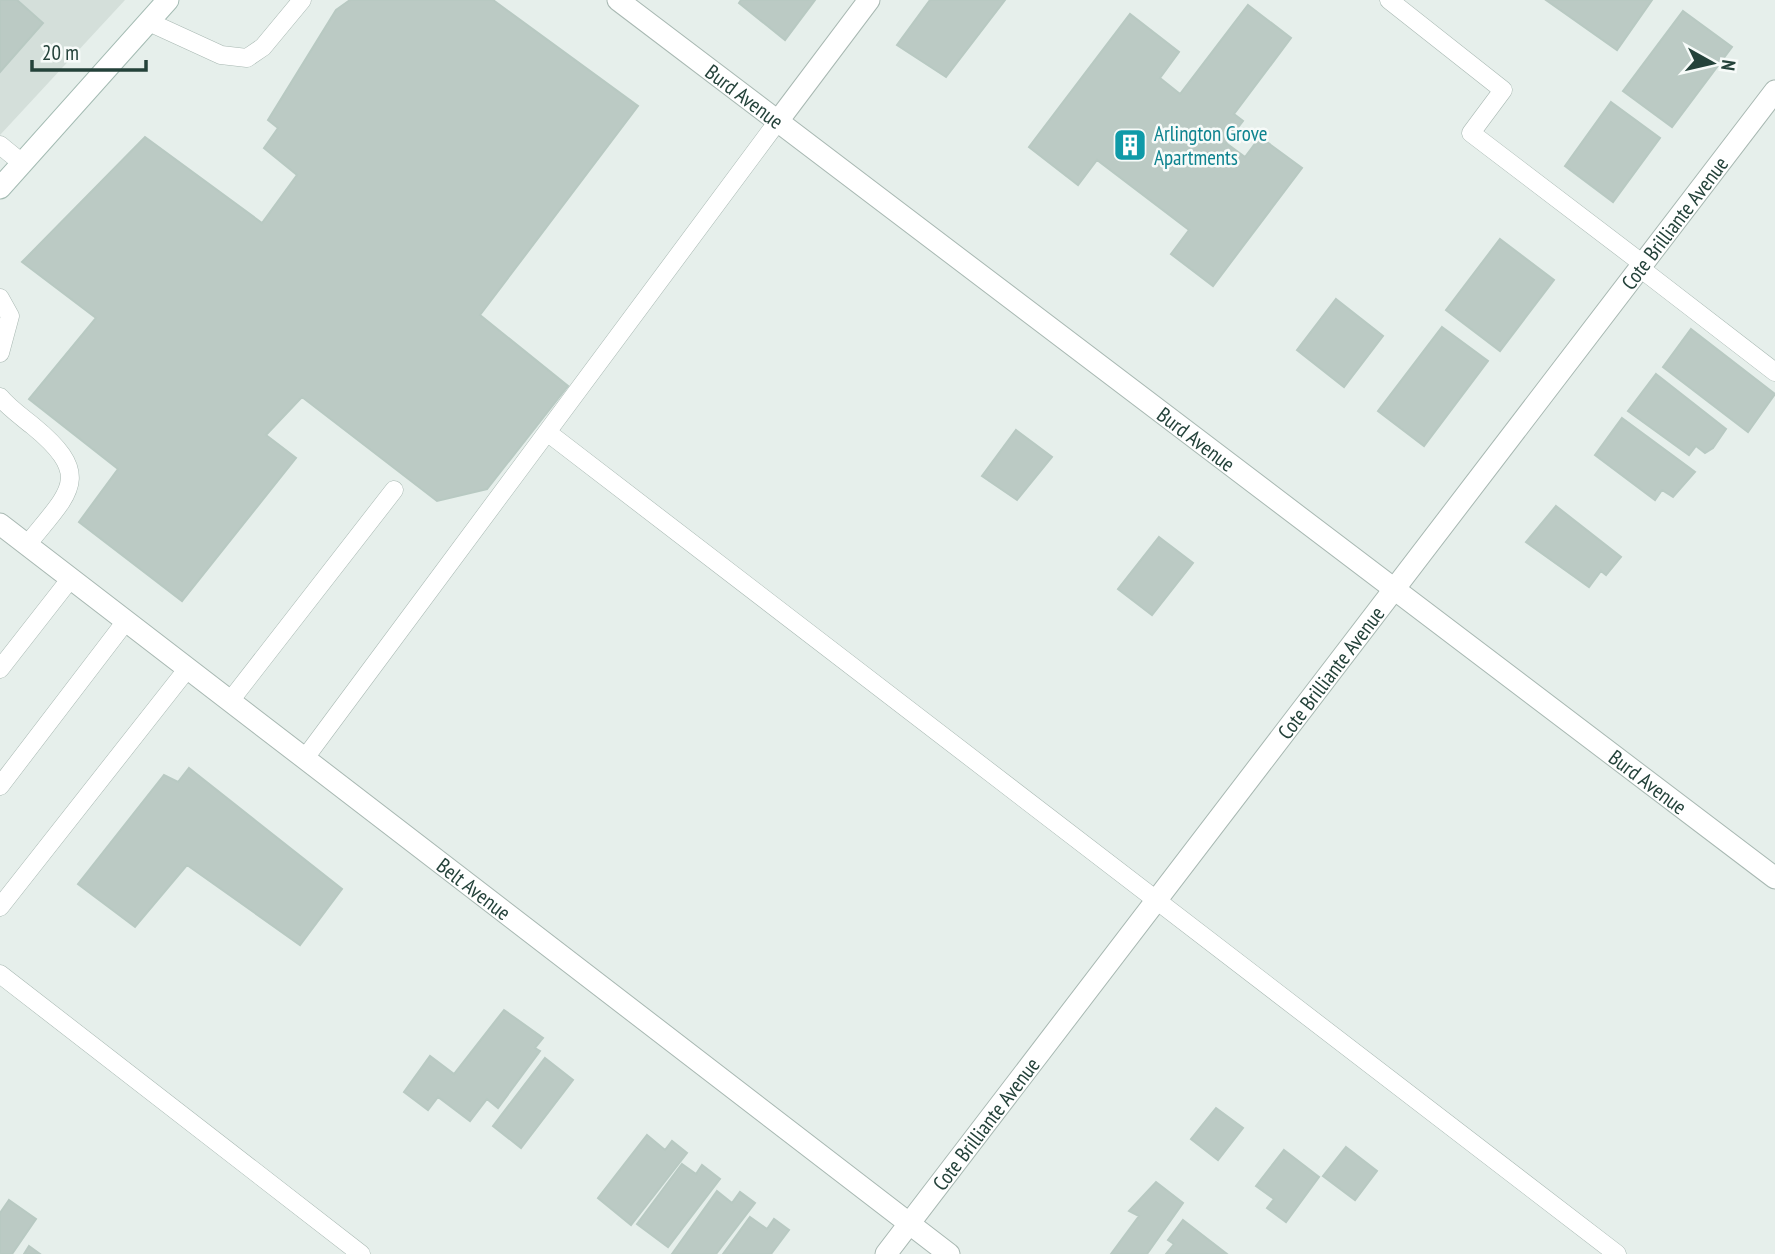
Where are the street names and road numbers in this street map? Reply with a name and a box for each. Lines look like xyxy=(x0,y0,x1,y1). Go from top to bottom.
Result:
street label: Burd Avenue xyxy=(700,58,789,134)
street label: Cote Brilliante Avenue xyxy=(1615,151,1734,295)
street label: Burd Avenue xyxy=(1152,401,1241,477)
street label: Cote Brilliante Avenue xyxy=(1271,600,1390,744)
street label: Burd Avenue xyxy=(1604,743,1692,820)
street label: Belt Avenue xyxy=(432,852,516,926)
street label: Cote Brilliante Avenue xyxy=(926,1052,1045,1196)

